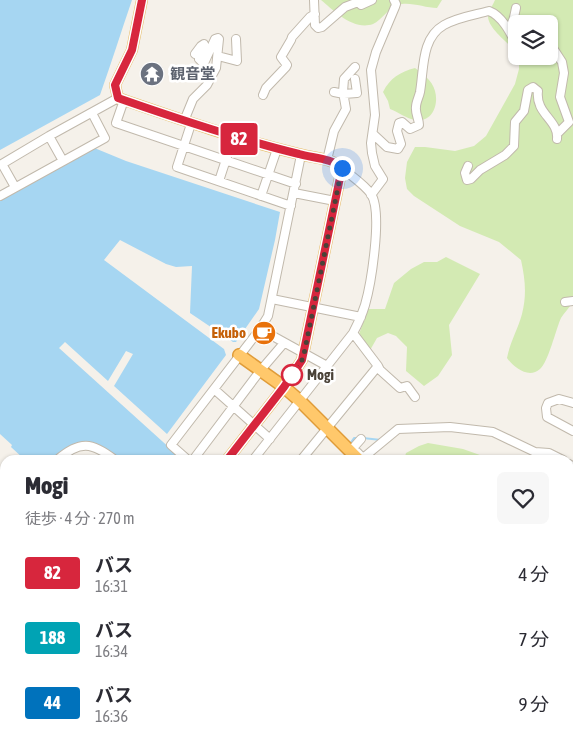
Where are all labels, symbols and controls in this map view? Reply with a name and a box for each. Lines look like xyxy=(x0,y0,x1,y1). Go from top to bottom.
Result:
map controls xyxy=(508,15,558,65)
button: layers xyxy=(508,15,558,65)
temple icon: 観音堂 xyxy=(139,61,165,87)
place label: 観音堂 xyxy=(170,65,215,82)
line badge: 82 xyxy=(216,123,262,155)
text: 82 xyxy=(231,128,247,149)
your location xyxy=(330,156,355,181)
cafe icon: Ekubo xyxy=(251,320,277,346)
place label: Ekubo xyxy=(212,324,246,341)
marker: Mogi xyxy=(281,364,303,386)
place label: Mogi xyxy=(307,366,334,383)
text: Mogi xyxy=(25,472,68,499)
button: heart xyxy=(497,472,549,524)
text: 徒歩 · 4 分 · 270 m xyxy=(25,509,135,527)
text: バス xyxy=(95,554,133,576)
text: 82 xyxy=(44,562,61,583)
text: 4 分 xyxy=(518,563,549,585)
text: 16:31 xyxy=(95,577,128,595)
text: バス xyxy=(95,619,133,641)
text: 188 xyxy=(40,627,65,648)
text: 7 分 xyxy=(518,628,549,650)
text: 16:34 xyxy=(95,642,128,660)
text: バス xyxy=(95,684,133,706)
text: 44 xyxy=(44,692,61,713)
text: 9 分 xyxy=(518,693,549,715)
text: 16:36 xyxy=(95,707,128,725)

